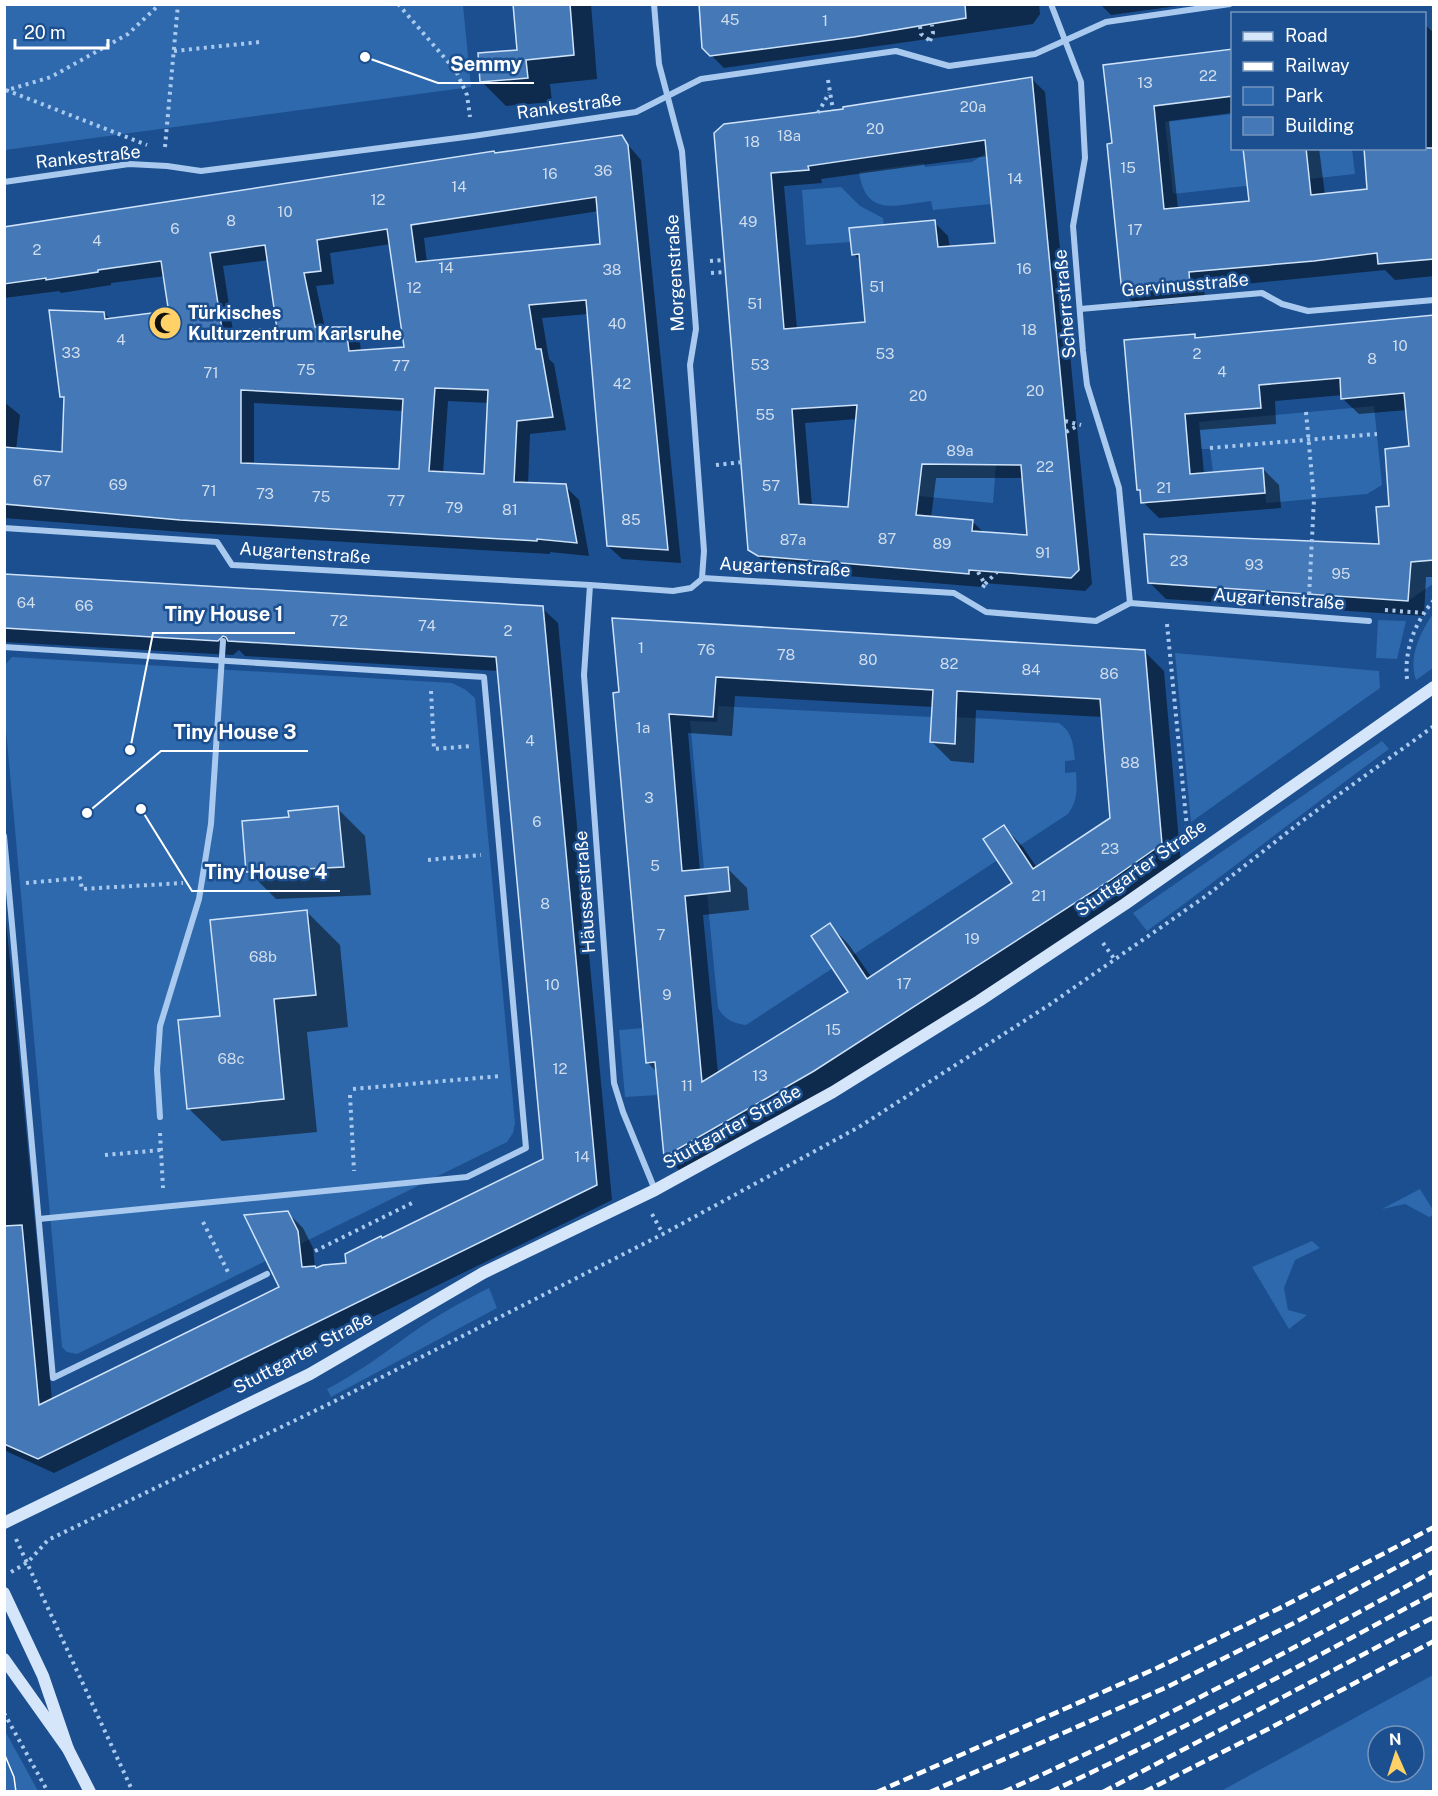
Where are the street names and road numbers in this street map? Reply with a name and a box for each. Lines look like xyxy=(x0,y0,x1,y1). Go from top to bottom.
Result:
street label: Rankestraße xyxy=(515,88,623,123)
street label: Rankestraße xyxy=(34,141,142,172)
street label: Morgenstraße xyxy=(661,214,688,332)
street label: Scherrstraße xyxy=(1049,248,1080,360)
street label: Gervinusstraße xyxy=(1120,268,1249,301)
street label: Augartenstraße xyxy=(239,537,371,568)
street label: Augartenstraße xyxy=(719,553,851,580)
street label: Augartenstraße xyxy=(1213,583,1345,614)
street label: Stuttgarter Straße xyxy=(1071,815,1210,921)
street label: Häusserstraße xyxy=(570,830,599,954)
street label: Stuttgarter Straße xyxy=(659,1080,804,1173)
street label: Stuttgarter Straße xyxy=(230,1307,376,1398)

